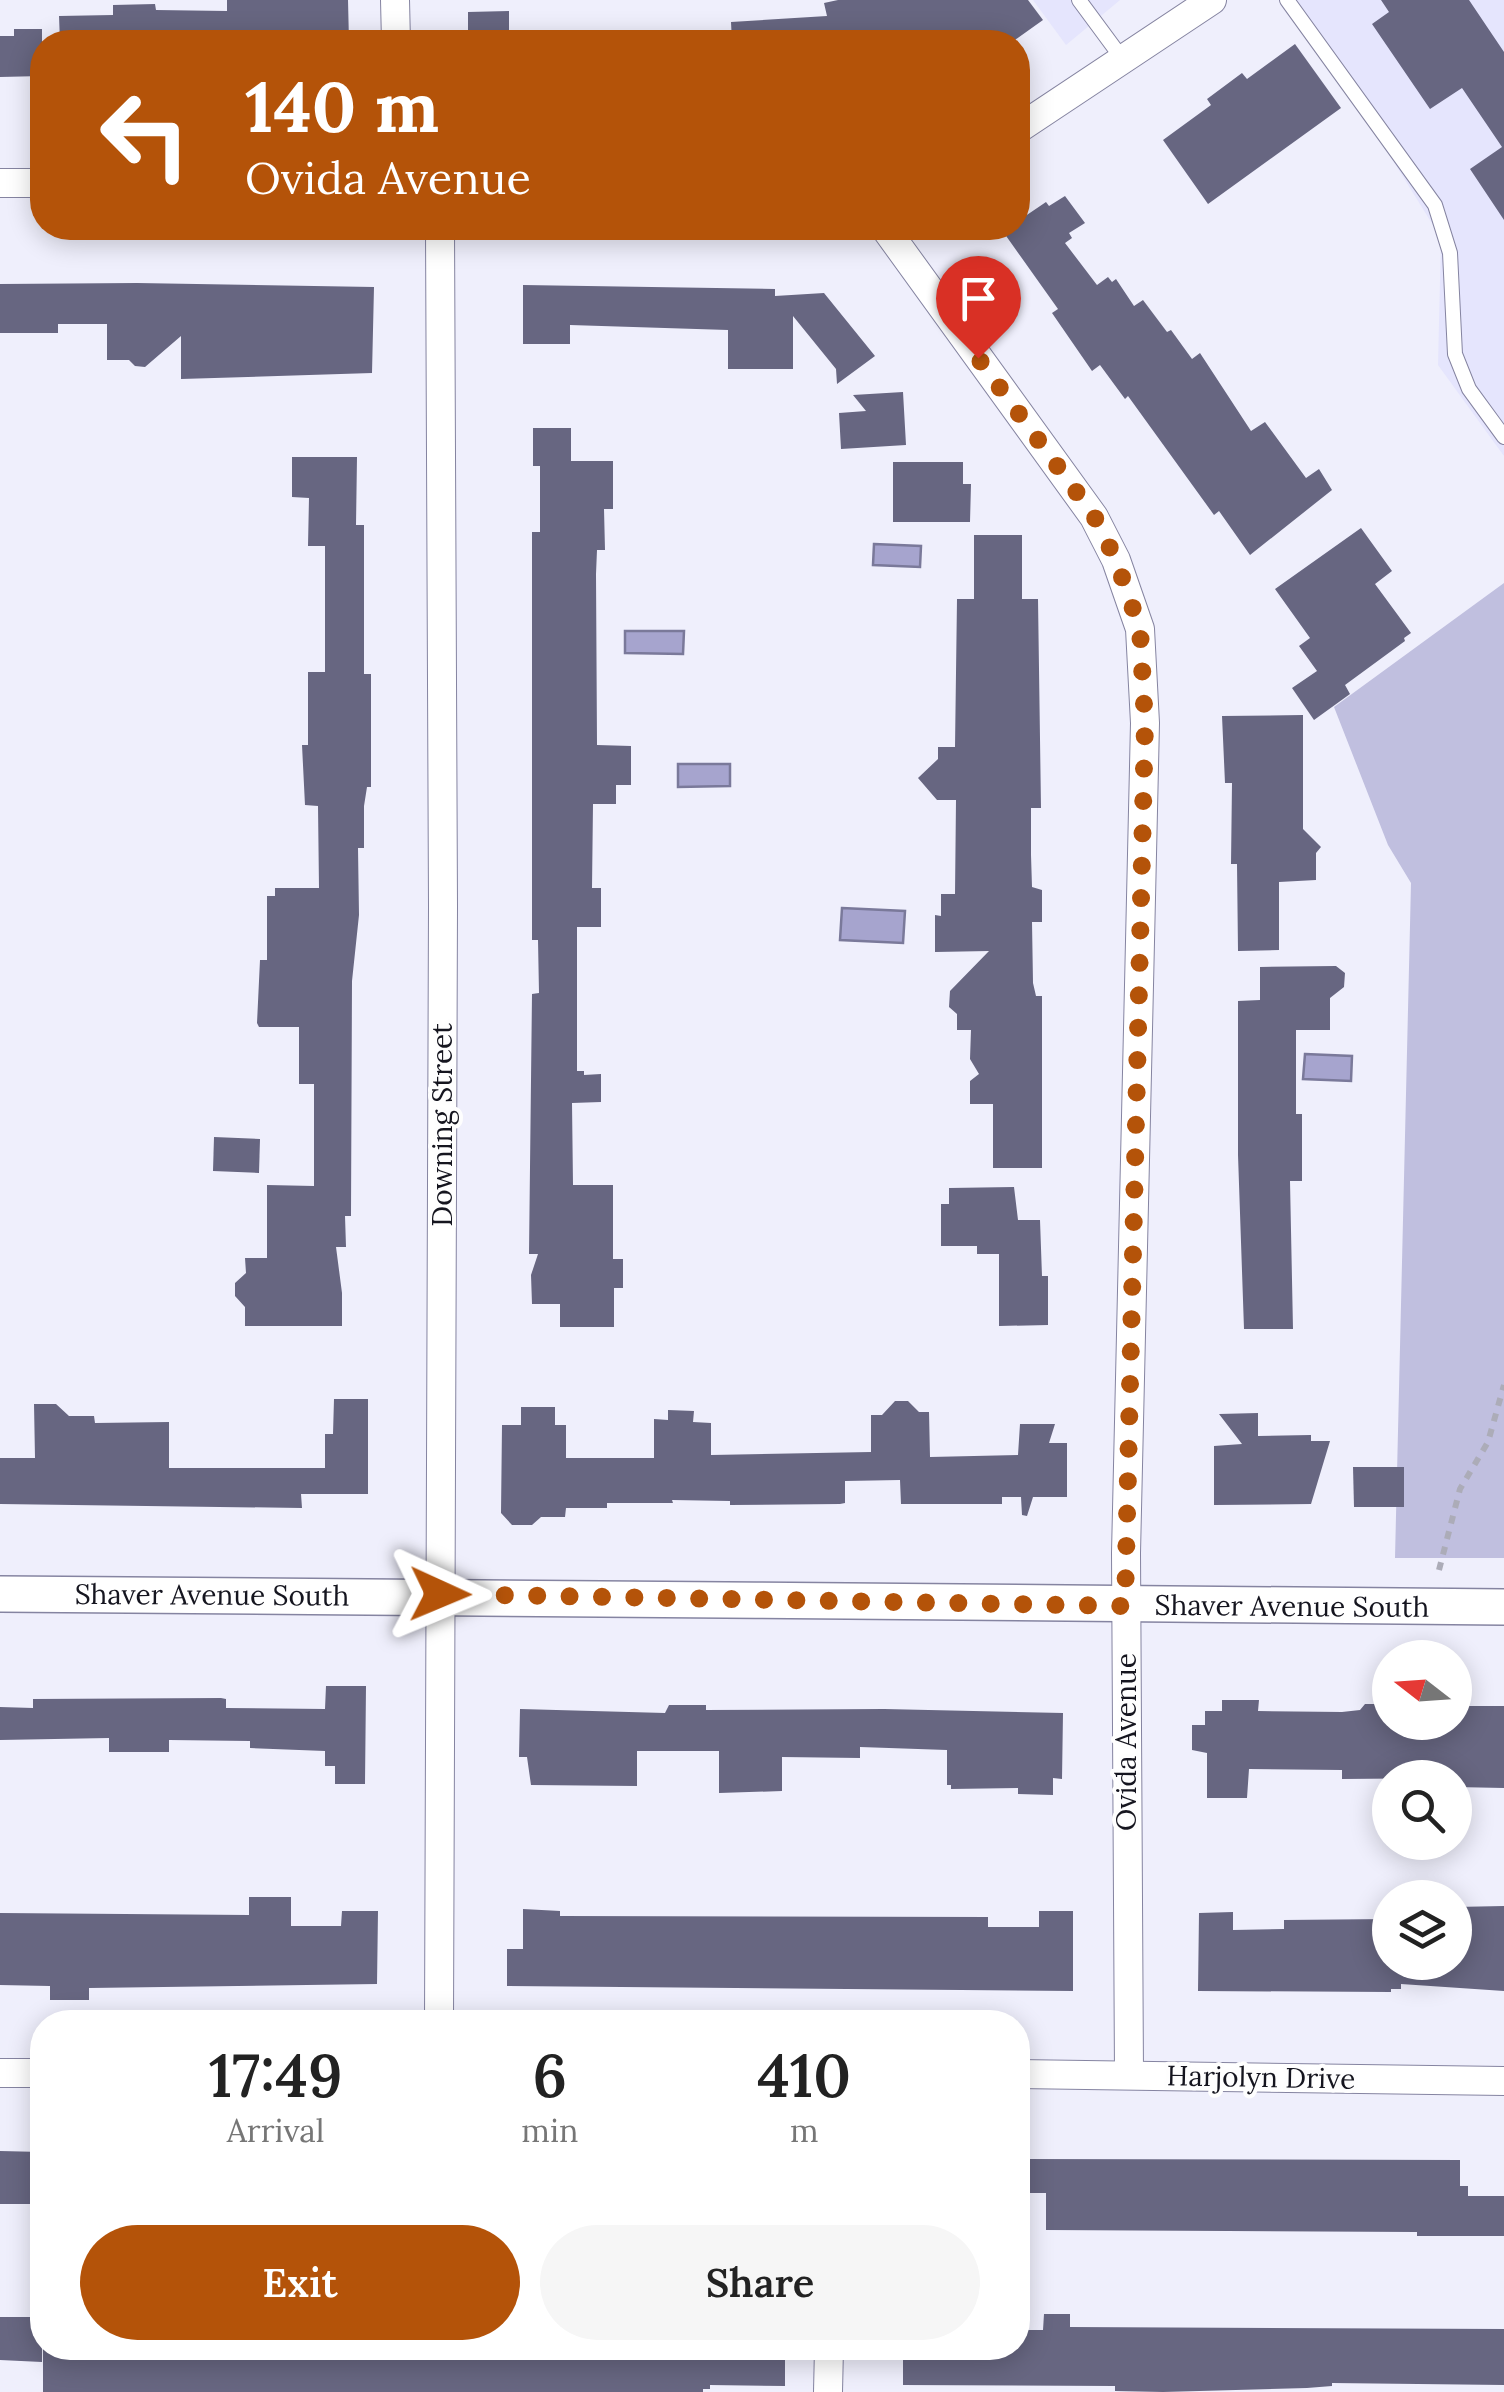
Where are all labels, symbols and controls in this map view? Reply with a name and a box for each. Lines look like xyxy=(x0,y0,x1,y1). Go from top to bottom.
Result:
text: 140 m xyxy=(245,62,439,151)
icon: left xyxy=(80,70,210,200)
text: Ovida Avenue xyxy=(245,149,531,206)
pin xyxy=(936,256,1021,359)
icon: arrive xyxy=(951,271,1006,326)
street label: Downing Street xyxy=(424,1023,460,1227)
position arrow xyxy=(388,1542,492,1646)
street label: Shaver Avenue South xyxy=(75,1576,349,1614)
street label: Shaver Avenue South xyxy=(1154,1587,1429,1625)
north arrow xyxy=(1372,1640,1472,1740)
map controls xyxy=(1372,1640,1472,1980)
street label: Ovida Avenue xyxy=(1108,1653,1144,1831)
button: search xyxy=(1372,1760,1472,1860)
button: layers xyxy=(1372,1880,1472,1980)
text: 17:49 xyxy=(209,2037,343,2113)
text: 6 xyxy=(533,2037,567,2113)
text: 410 xyxy=(757,2037,851,2113)
street label: Harjolyn Drive xyxy=(1166,2057,1356,2097)
text: Arrival xyxy=(227,2110,325,2151)
text: min xyxy=(521,2110,578,2151)
text: m xyxy=(790,2110,818,2151)
button: Exit xyxy=(80,2225,520,2340)
button: Share xyxy=(540,2225,980,2340)

